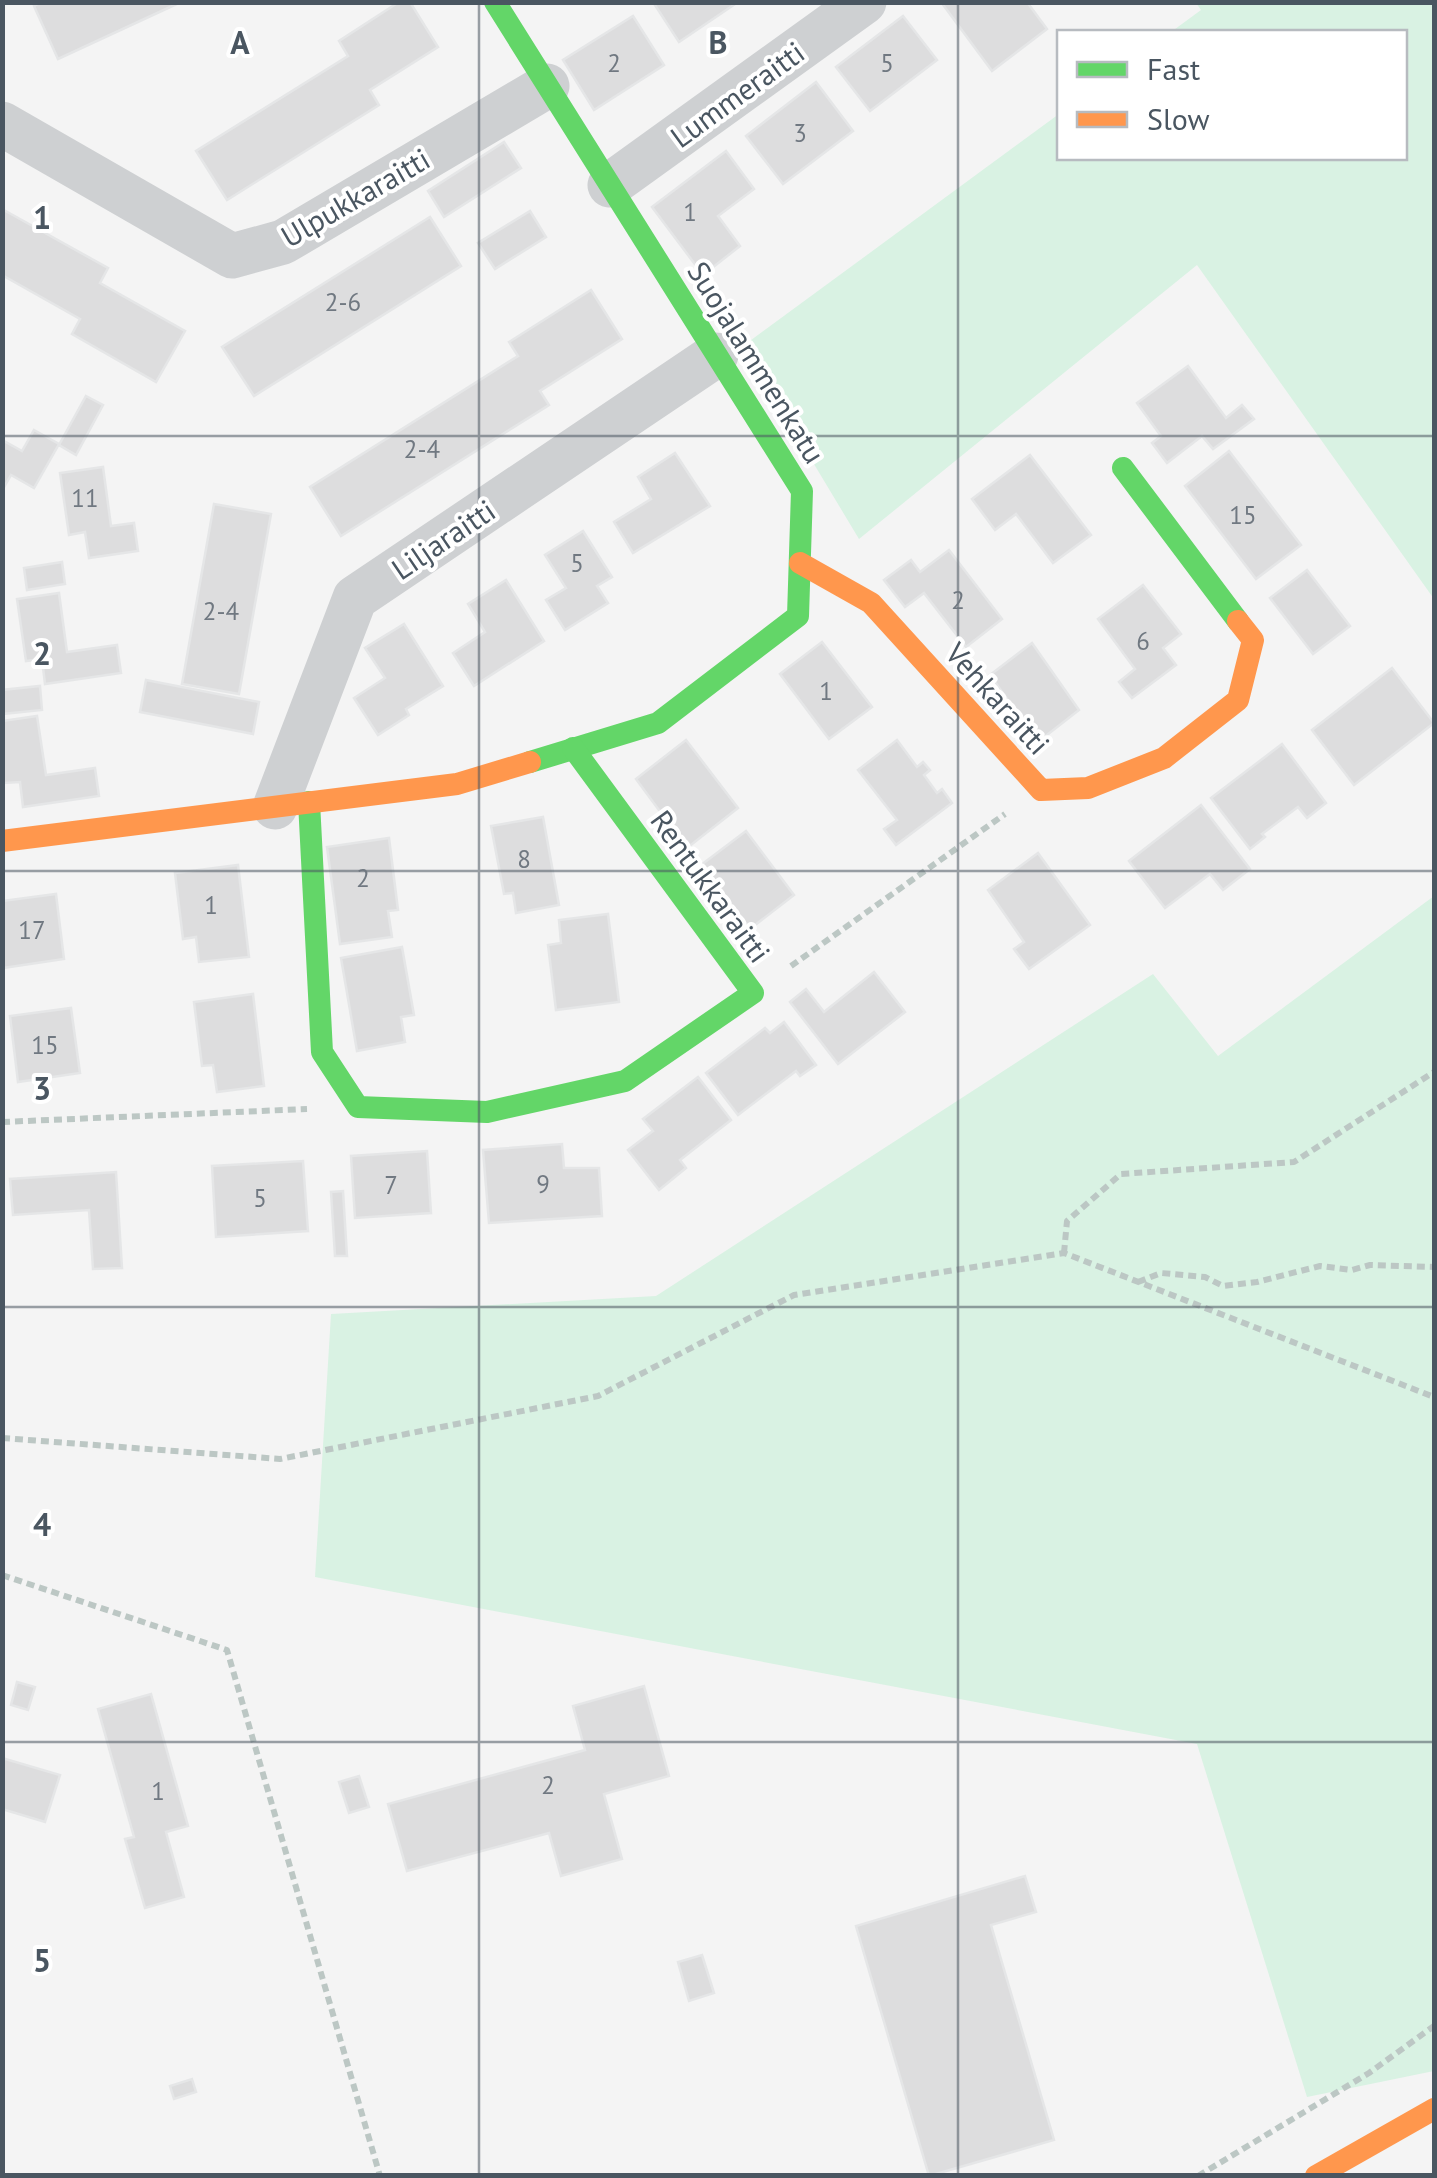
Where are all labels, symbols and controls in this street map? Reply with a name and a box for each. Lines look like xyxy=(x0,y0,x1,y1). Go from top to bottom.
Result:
text: A xyxy=(230,21,250,63)
text: B xyxy=(709,21,727,63)
legend xyxy=(1057,30,1407,160)
street label: Lummeraitti xyxy=(662,32,812,156)
house number: 2 xyxy=(607,47,621,79)
house number: 5 xyxy=(880,47,894,79)
text: Fast xyxy=(1147,49,1200,88)
text: Slow xyxy=(1147,99,1210,138)
house number: 3 xyxy=(793,117,807,149)
street label: Ulpukkaraitti xyxy=(273,139,437,255)
text: 1 xyxy=(33,196,51,238)
house number: 1 xyxy=(683,196,697,228)
street label: Suojalammenkatu xyxy=(679,254,835,470)
house number: 2-6 xyxy=(325,286,361,318)
house number: 2-4 xyxy=(404,433,440,465)
house number: 11 xyxy=(71,482,99,514)
street label: Liljaraitti xyxy=(384,490,502,588)
house number: 15 xyxy=(1229,499,1257,531)
house number: 5 xyxy=(570,547,584,579)
house number: 2 xyxy=(951,584,965,616)
house number: 2-4 xyxy=(203,595,239,627)
house number: 6 xyxy=(1136,625,1150,657)
text: 2 xyxy=(33,632,51,674)
street label: Vehkaraitti xyxy=(937,633,1059,762)
house number: 1 xyxy=(819,675,833,707)
street label: Rentukkaraitti xyxy=(642,802,780,970)
house number: 8 xyxy=(517,843,531,875)
house number: 2 xyxy=(356,862,370,894)
house number: 1 xyxy=(204,889,218,921)
house number: 17 xyxy=(18,914,46,946)
house number: 15 xyxy=(31,1029,59,1061)
text: 3 xyxy=(33,1067,51,1109)
house number: 9 xyxy=(536,1168,550,1200)
house number: 7 xyxy=(384,1169,398,1201)
house number: 5 xyxy=(253,1182,267,1214)
text: 4 xyxy=(33,1503,51,1545)
house number: 2 xyxy=(541,1769,555,1801)
house number: 1 xyxy=(151,1775,165,1807)
text: 5 xyxy=(33,1939,51,1981)

